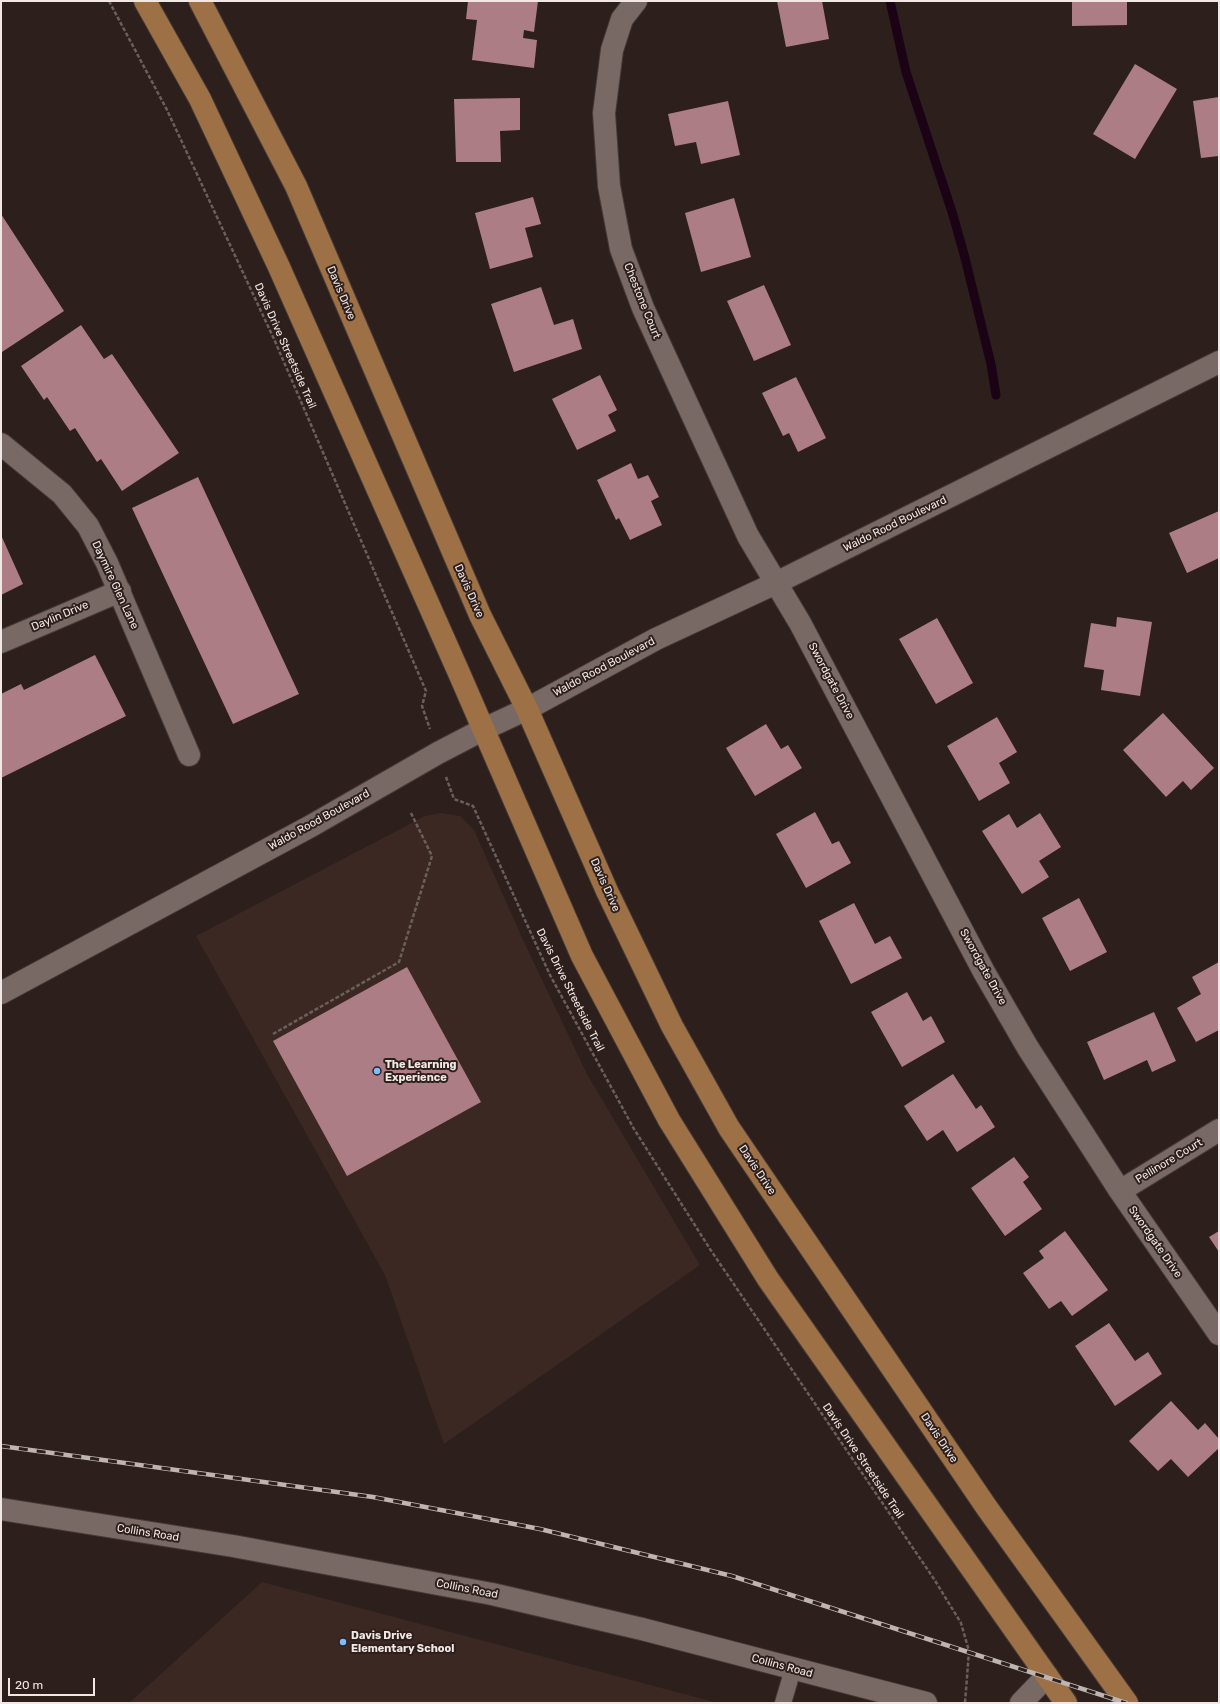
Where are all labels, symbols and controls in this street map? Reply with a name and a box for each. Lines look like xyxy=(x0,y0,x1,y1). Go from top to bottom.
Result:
street label: Chestone Court xyxy=(621,261,663,341)
street label: Davis Drive xyxy=(324,264,358,322)
street label: Davis Drive Streetside Trail xyxy=(251,281,319,411)
street label: Waldo Rood Boulevard xyxy=(841,493,949,555)
street label: Daymire Glen Lane xyxy=(89,539,141,631)
street label: Davis Drive xyxy=(451,562,487,620)
street label: Daylin Drive xyxy=(29,598,91,634)
street label: Waldo Rood Boulevard xyxy=(551,635,657,699)
street label: Swordgate Drive xyxy=(805,641,857,721)
street label: Waldo Rood Boulevard xyxy=(266,787,372,853)
street label: Davis Drive xyxy=(587,856,623,914)
street label: Davis Drive Streetside Trail xyxy=(533,926,607,1054)
street label: Swordgate Drive xyxy=(957,927,1009,1007)
place label: The Learning Experience xyxy=(385,1058,457,1084)
marker: The Learning Experience xyxy=(372,1066,382,1076)
street label: Pellinore Court xyxy=(1133,1136,1205,1186)
street label: Davis Drive xyxy=(736,1143,778,1197)
street label: Swordgate Drive xyxy=(1125,1204,1185,1280)
street label: Davis Drive Streetside Trail xyxy=(819,1401,907,1521)
street label: Davis Drive xyxy=(918,1411,960,1465)
street label: Collins Road xyxy=(116,1522,180,1544)
street label: Collins Road xyxy=(435,1577,499,1601)
place label: Davis Drive Elementary School xyxy=(351,1629,454,1655)
marker: Davis Drive Elementary School xyxy=(338,1637,348,1647)
street label: Collins Road xyxy=(750,1652,814,1680)
scale bar xyxy=(10,1670,97,1696)
text: 20 m xyxy=(15,1678,43,1692)

